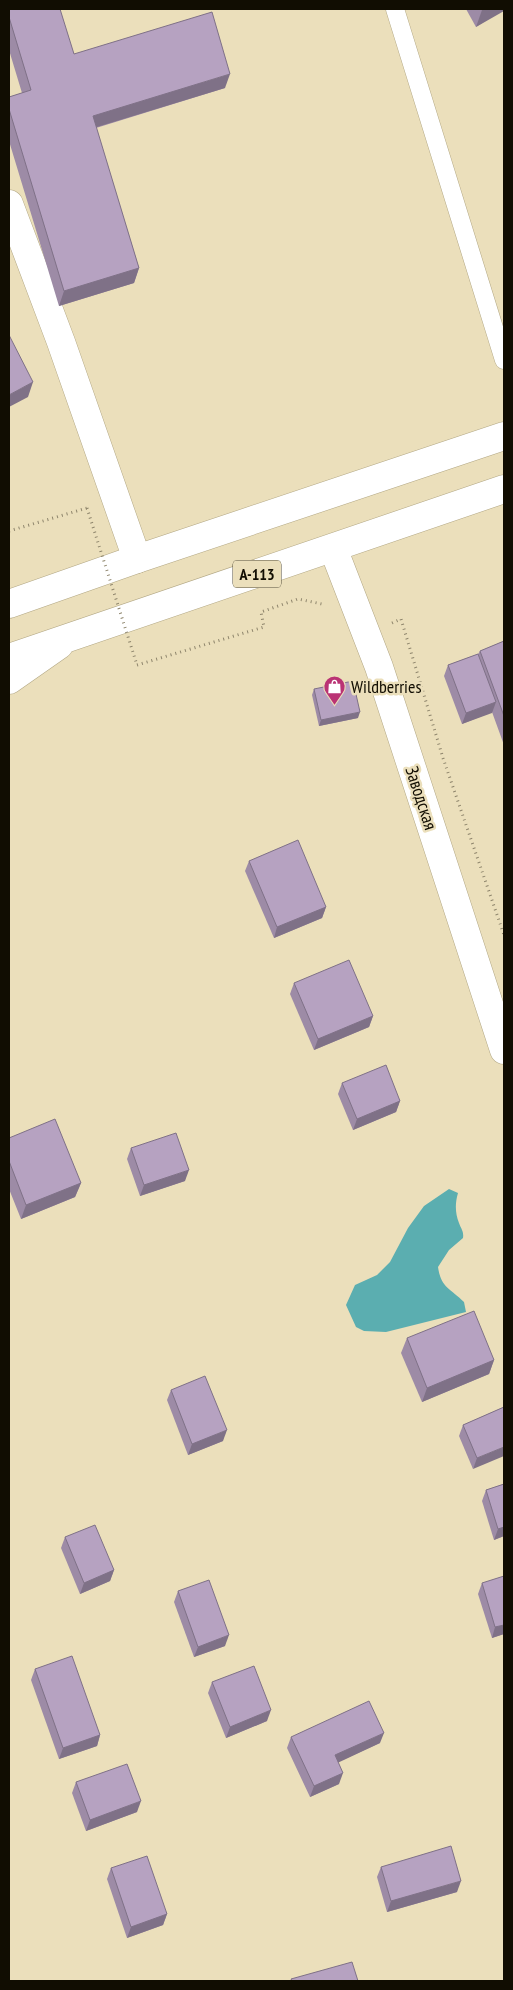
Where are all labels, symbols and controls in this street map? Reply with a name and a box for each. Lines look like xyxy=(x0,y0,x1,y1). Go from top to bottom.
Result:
road number: А-113 xyxy=(233,560,281,588)
shop icon: Wildberries xyxy=(323,675,347,706)
place label: Wildberries xyxy=(351,675,422,698)
street label: Заводская xyxy=(400,763,443,833)

